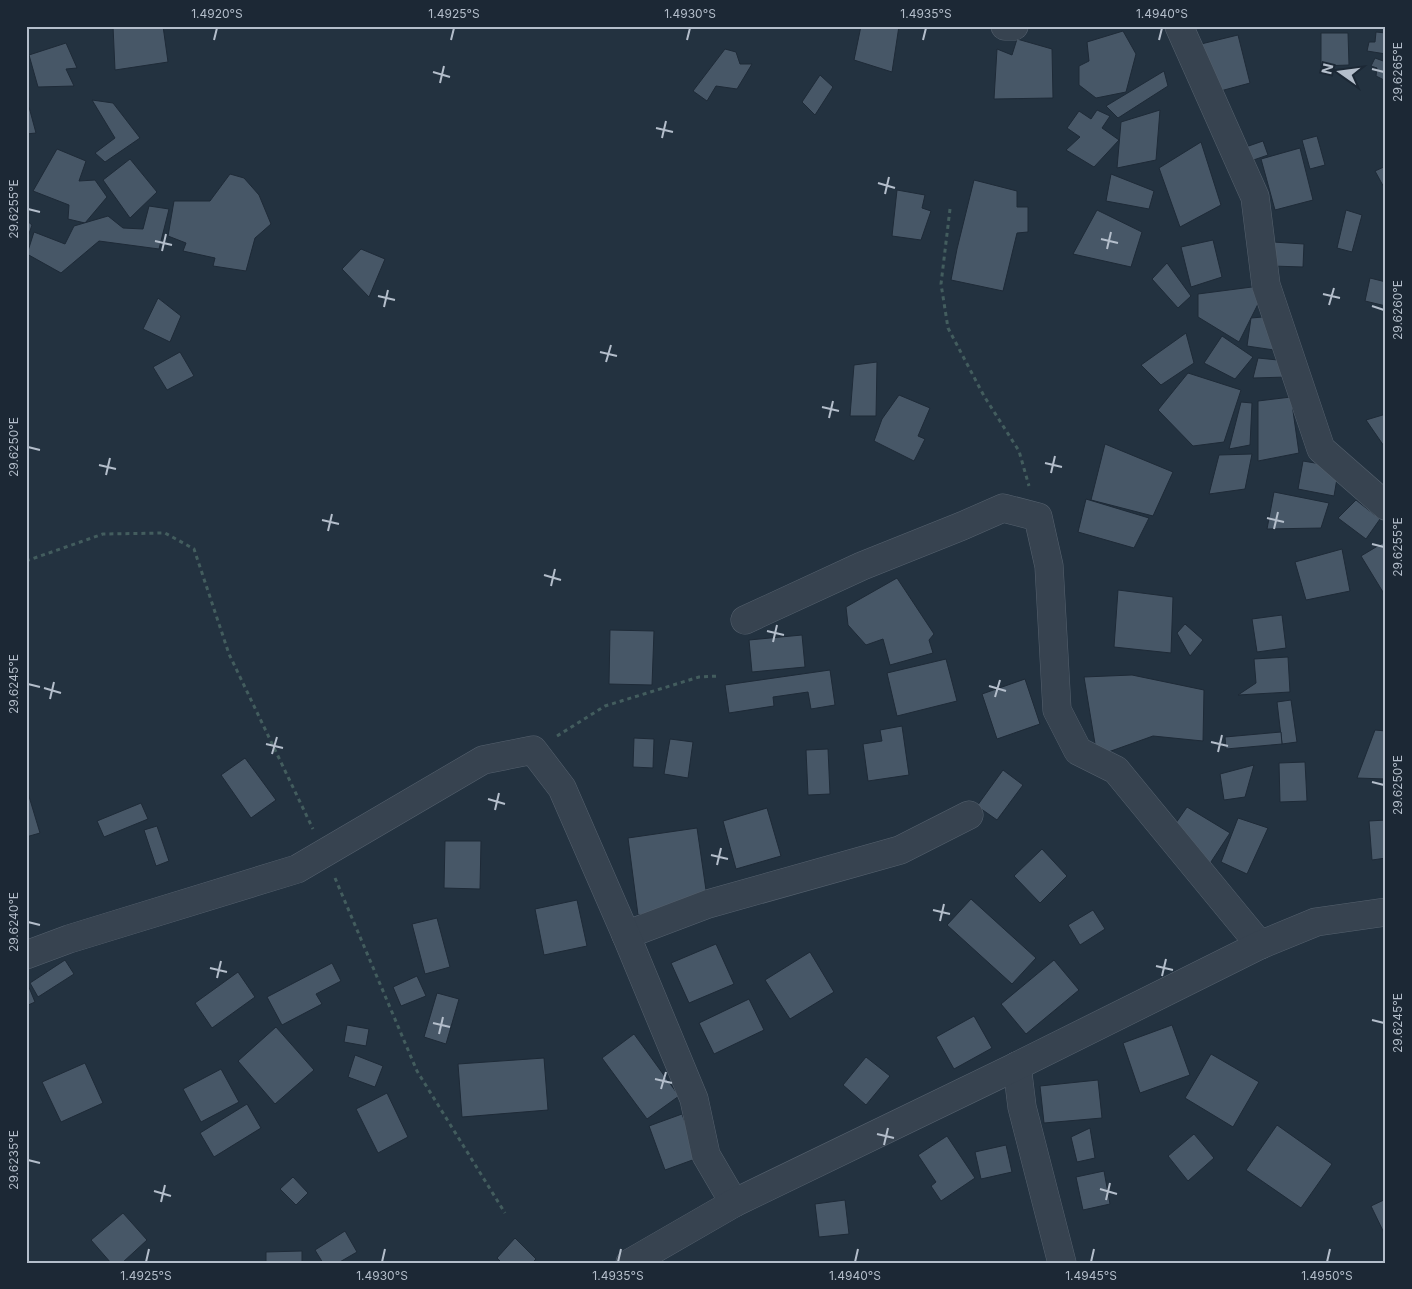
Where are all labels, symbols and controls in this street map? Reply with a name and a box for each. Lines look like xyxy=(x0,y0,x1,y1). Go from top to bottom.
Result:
text: 1.4920°S xyxy=(191,6,243,21)
text: 1.4925°S xyxy=(428,6,480,21)
text: 1.4930°S xyxy=(664,6,716,21)
text: 1.4935°S xyxy=(900,6,952,21)
text: 1.4940°S xyxy=(1136,6,1188,21)
text: 29.6265°E xyxy=(1390,42,1405,102)
north arrow xyxy=(1314,48,1364,98)
text: N xyxy=(1317,62,1336,76)
text: 29.6255°E xyxy=(6,179,21,239)
text: 29.6260°E xyxy=(1390,280,1405,340)
text: 29.6250°E xyxy=(6,417,21,477)
text: 29.6255°E xyxy=(1390,517,1405,577)
text: 29.6245°E xyxy=(6,654,21,714)
text: 29.6250°E xyxy=(1390,755,1405,815)
text: 29.6240°E xyxy=(6,892,21,952)
text: 29.6245°E xyxy=(1390,993,1405,1053)
text: 29.6235°E xyxy=(6,1130,21,1190)
text: 1.4925°S xyxy=(120,1268,172,1283)
text: 1.4930°S xyxy=(356,1268,408,1283)
text: 1.4935°S xyxy=(592,1268,644,1283)
text: 1.4940°S xyxy=(829,1268,881,1283)
text: 1.4945°S xyxy=(1065,1268,1117,1283)
text: 1.4950°S xyxy=(1301,1268,1353,1283)

